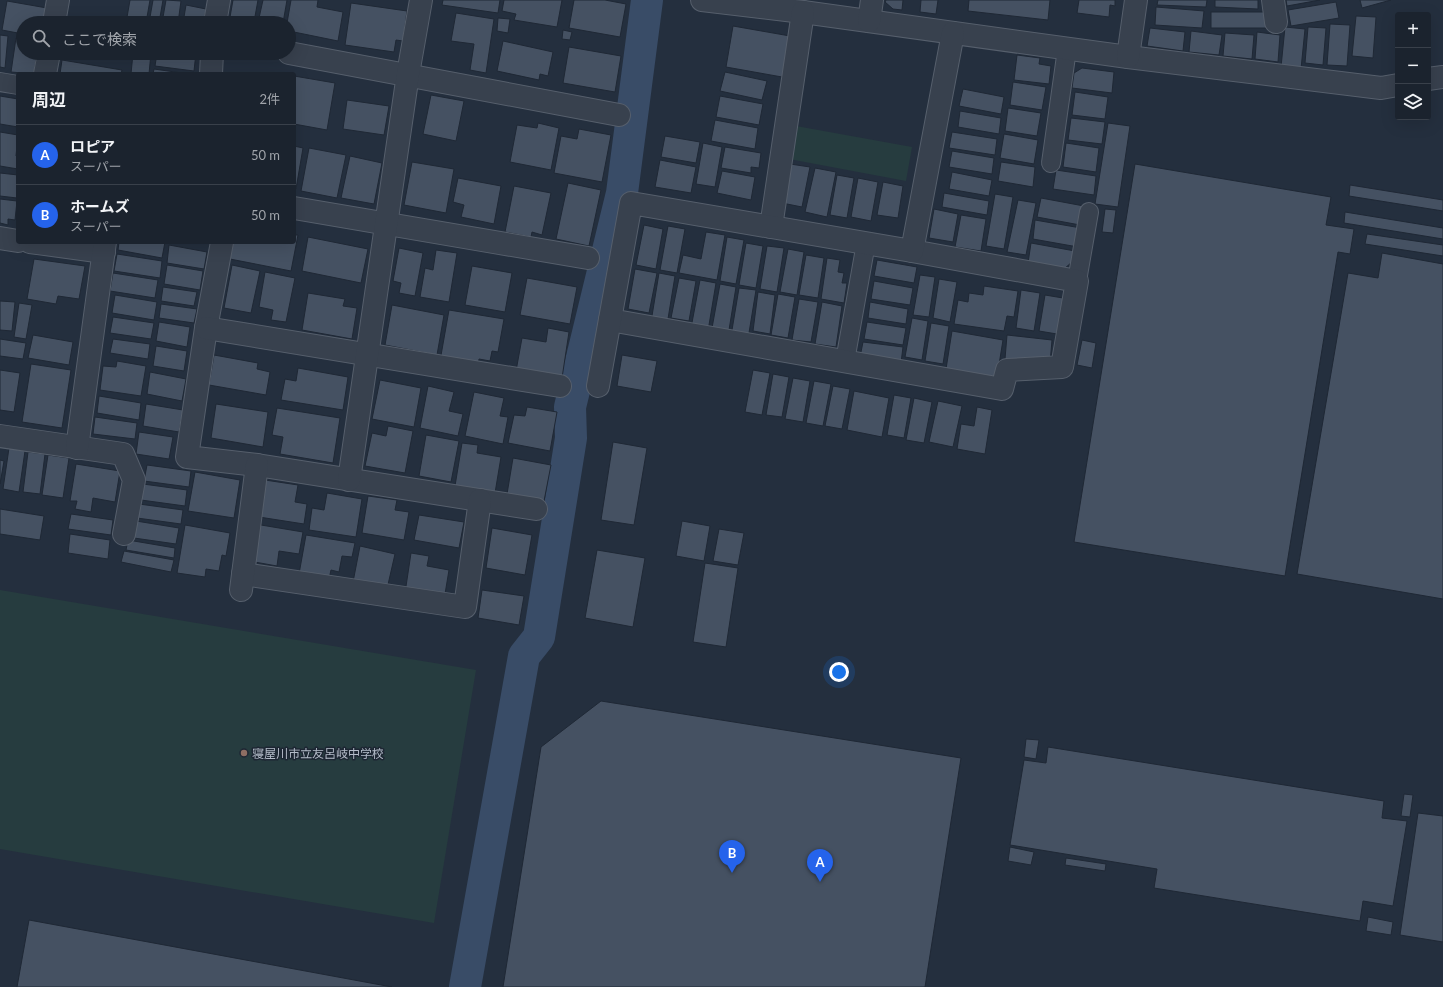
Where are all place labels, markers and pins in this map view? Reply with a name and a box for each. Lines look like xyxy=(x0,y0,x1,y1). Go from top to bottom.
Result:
place label: 寝屋川市立友呂岐中学校 xyxy=(252,746,384,761)
marker: 寝屋川市立友呂岐中学校 xyxy=(239,748,249,758)
pin: B xyxy=(719,840,745,873)
pin: A xyxy=(807,849,833,882)

